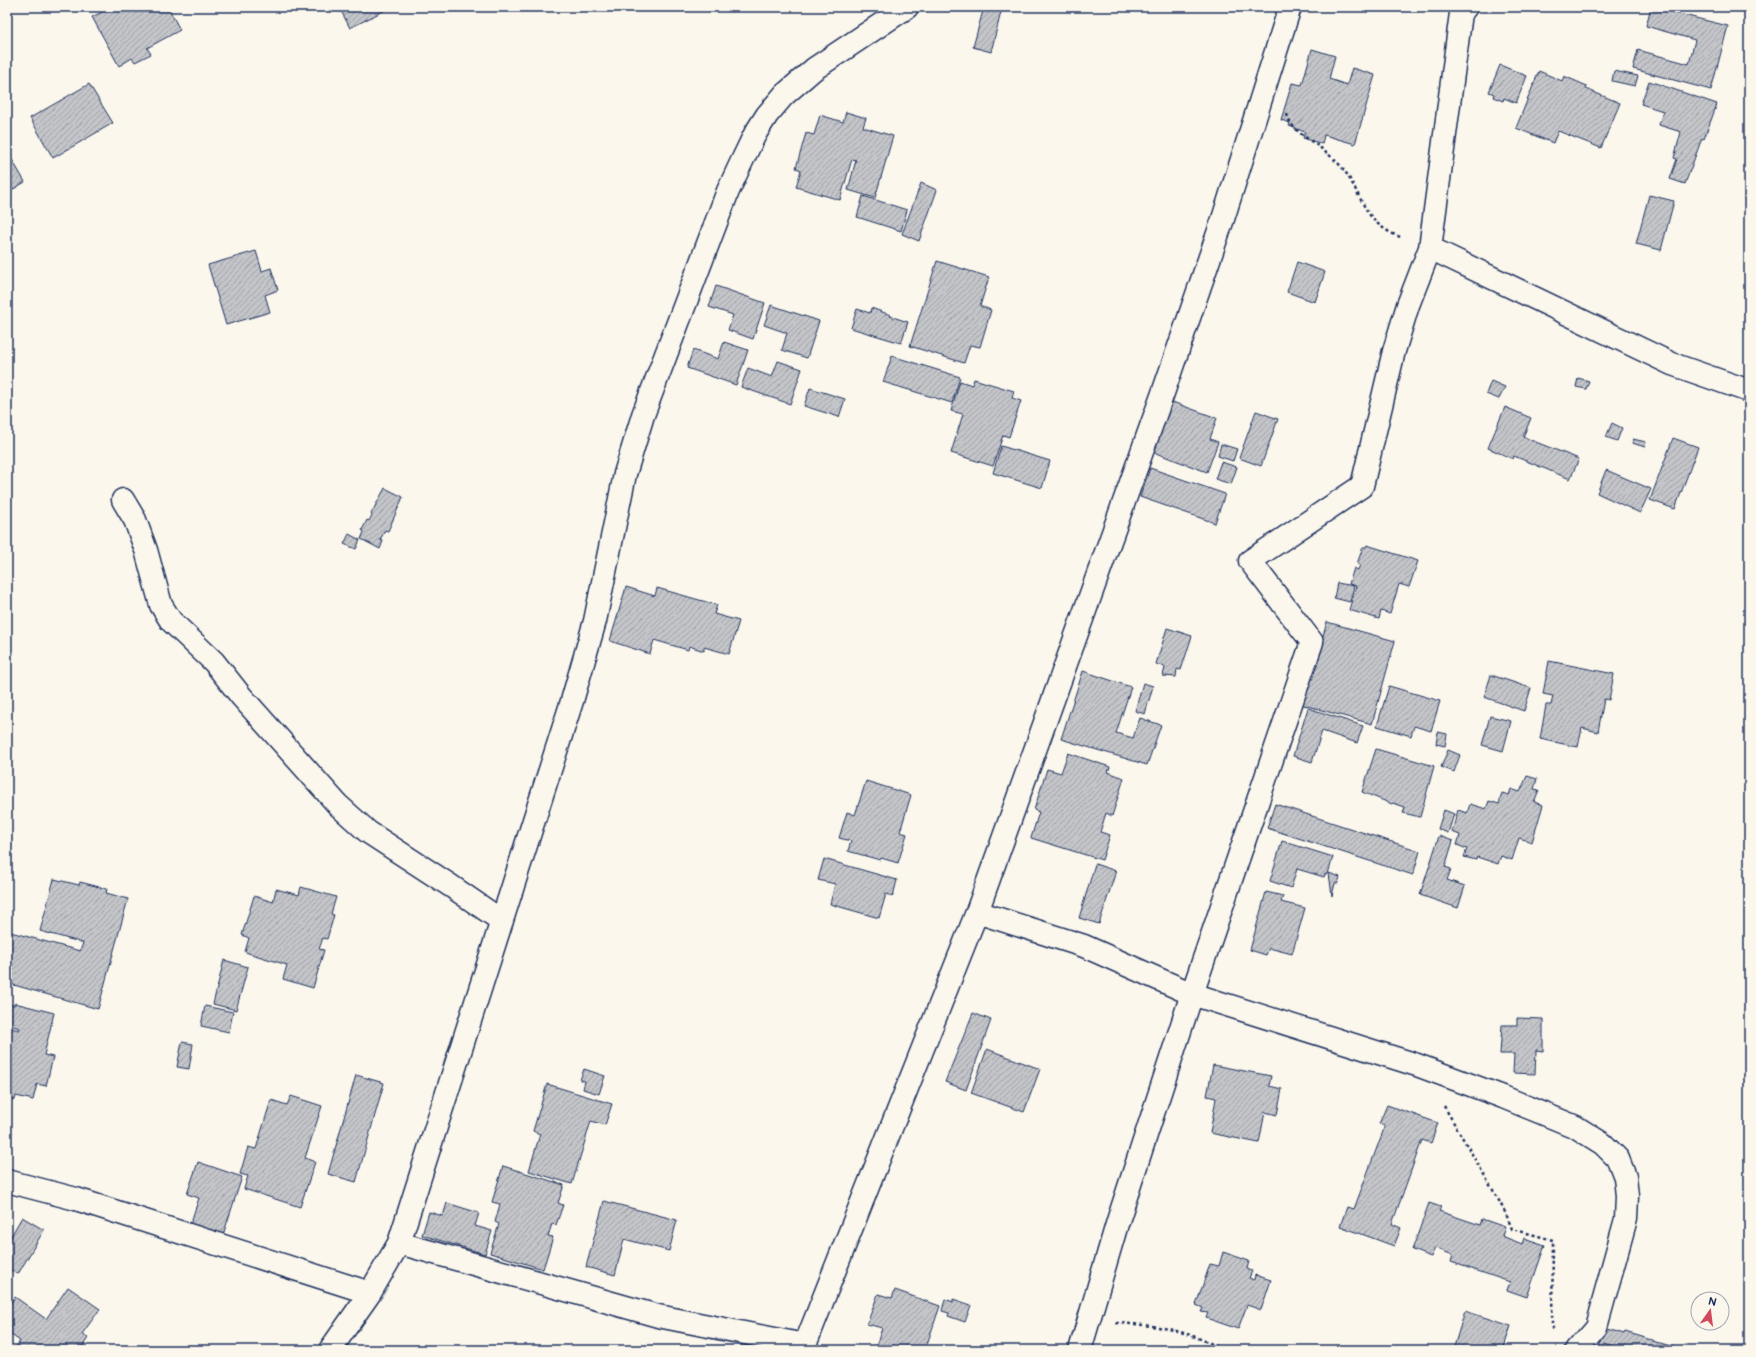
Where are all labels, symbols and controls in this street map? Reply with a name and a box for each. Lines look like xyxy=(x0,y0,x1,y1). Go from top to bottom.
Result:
north arrow xyxy=(1690,1291,1730,1331)
text: N xyxy=(1707,1294,1718,1309)

